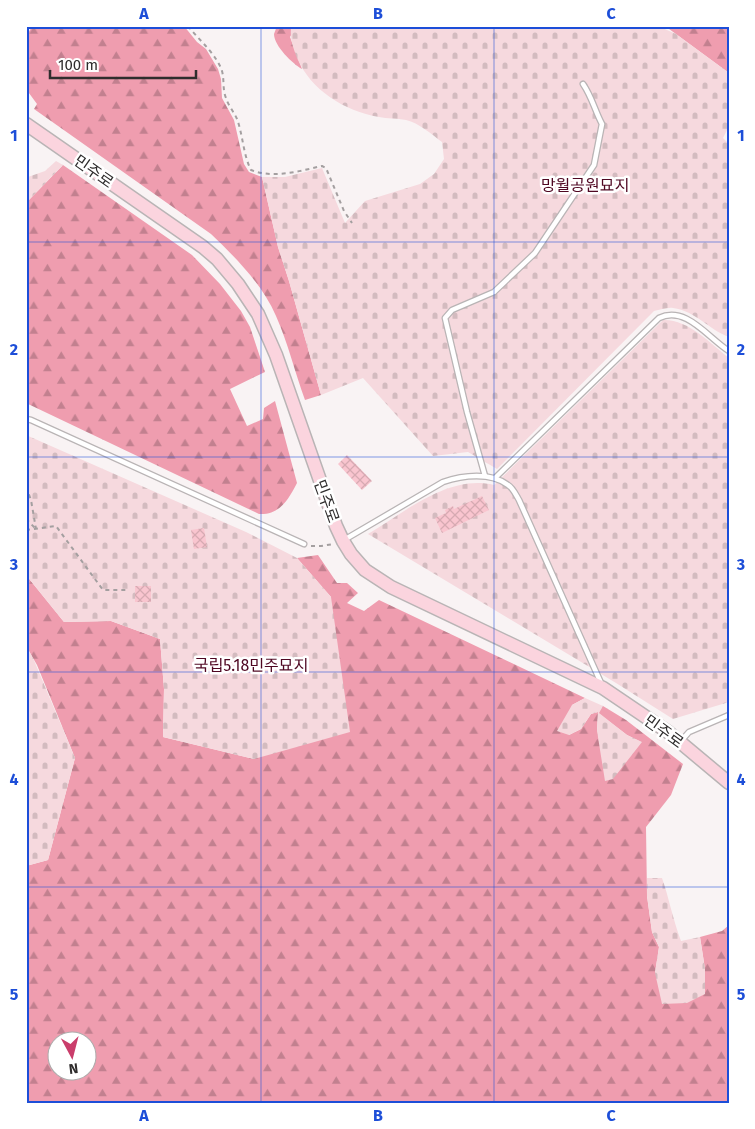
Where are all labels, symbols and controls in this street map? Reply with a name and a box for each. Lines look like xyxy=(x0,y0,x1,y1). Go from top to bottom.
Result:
text: A xyxy=(138,4,149,23)
text: B xyxy=(373,4,383,23)
text: C xyxy=(606,4,616,23)
scale bar xyxy=(50,48,196,80)
text: 100 m xyxy=(58,56,98,74)
text: 1 xyxy=(10,126,18,145)
text: 1 xyxy=(737,126,745,145)
street label: 민주로 xyxy=(70,151,117,192)
park label: 망월공원묘지 xyxy=(541,176,629,195)
text: 2 xyxy=(10,340,18,359)
text: 2 xyxy=(737,340,745,359)
street label: 민주로 xyxy=(310,477,343,525)
text: 3 xyxy=(9,555,18,574)
text: 3 xyxy=(736,555,745,574)
park label: 국립5.18민주묘지 xyxy=(194,656,308,675)
street label: 민주로 xyxy=(640,711,687,752)
text: 4 xyxy=(9,770,19,789)
text: 4 xyxy=(736,770,746,789)
text: 5 xyxy=(10,985,19,1004)
text: 5 xyxy=(737,985,746,1004)
north arrow xyxy=(48,1032,98,1082)
text: N xyxy=(68,1059,79,1077)
text: A xyxy=(138,1106,149,1125)
text: B xyxy=(373,1106,383,1125)
text: C xyxy=(606,1106,616,1125)

